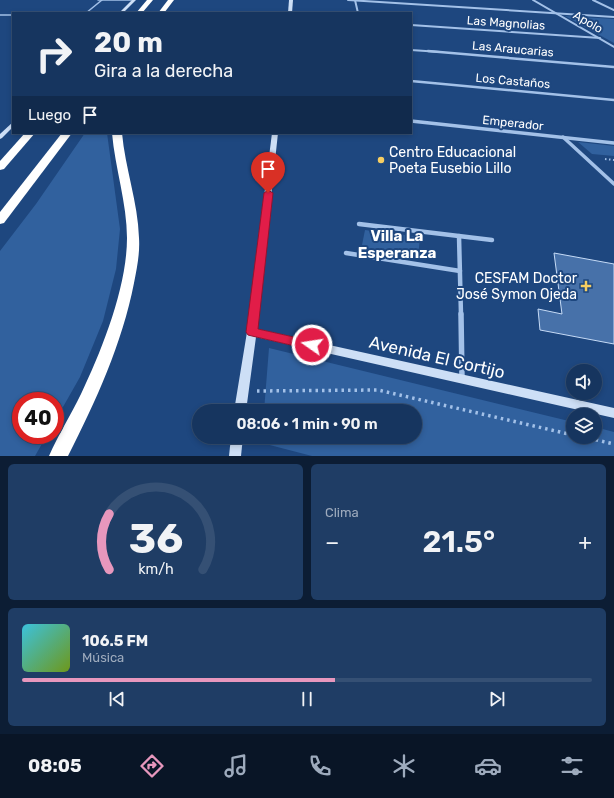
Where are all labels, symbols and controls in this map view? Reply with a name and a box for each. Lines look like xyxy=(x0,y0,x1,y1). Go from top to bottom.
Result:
street label: Apolo xyxy=(571,8,605,36)
street label: Las Magnolias xyxy=(466,13,546,33)
text: 20 m xyxy=(94,26,163,59)
icon: right xyxy=(28,28,80,80)
street label: Las Araucarias xyxy=(472,38,554,60)
text: Gira a la derecha xyxy=(94,60,233,82)
street label: Los Castaños xyxy=(475,71,551,91)
icon: arrive xyxy=(79,104,101,126)
text: Luego xyxy=(28,106,71,124)
street label: Emperador xyxy=(482,113,545,133)
place label: Centro Educacional Poeta Eusebio Lillo xyxy=(389,144,516,177)
pin xyxy=(251,152,285,193)
marker: Centro Educacional Poeta Eusebio Lillo xyxy=(376,155,386,165)
icon: arrive xyxy=(257,158,279,180)
district label: Villa La Esperanza xyxy=(358,227,436,262)
place label: CESFAM Doctor José Symon Ojeda xyxy=(456,270,578,303)
marker: CESFAM Doctor José Symon Ojeda xyxy=(580,280,592,292)
position arrow xyxy=(291,324,333,366)
street label: Avenida El Cortijo xyxy=(367,332,507,382)
map controls xyxy=(566,364,602,444)
button: sound xyxy=(566,364,602,400)
speed limit sign: 40 xyxy=(12,392,64,444)
button: layers xyxy=(566,408,602,444)
text: 08:06 · 1 min · 90 m xyxy=(236,415,378,433)
text: Clima xyxy=(325,505,359,520)
text: 36 xyxy=(128,514,183,563)
text: 21.5° xyxy=(422,524,495,560)
text: − xyxy=(325,529,339,556)
text: + xyxy=(578,529,592,556)
text: km/h xyxy=(138,561,173,578)
text: 106.5 FM xyxy=(82,632,148,650)
text: Música xyxy=(82,650,124,665)
icon: previous xyxy=(106,688,128,710)
icon: pause xyxy=(296,688,318,710)
icon: next xyxy=(486,688,508,710)
icon: directions xyxy=(138,752,166,780)
icon: music xyxy=(222,752,250,780)
icon: phone xyxy=(306,752,334,780)
icon: climate xyxy=(390,752,418,780)
icon: car xyxy=(474,752,502,780)
icon: filters xyxy=(558,752,586,780)
text: 08:05 xyxy=(28,755,82,777)

